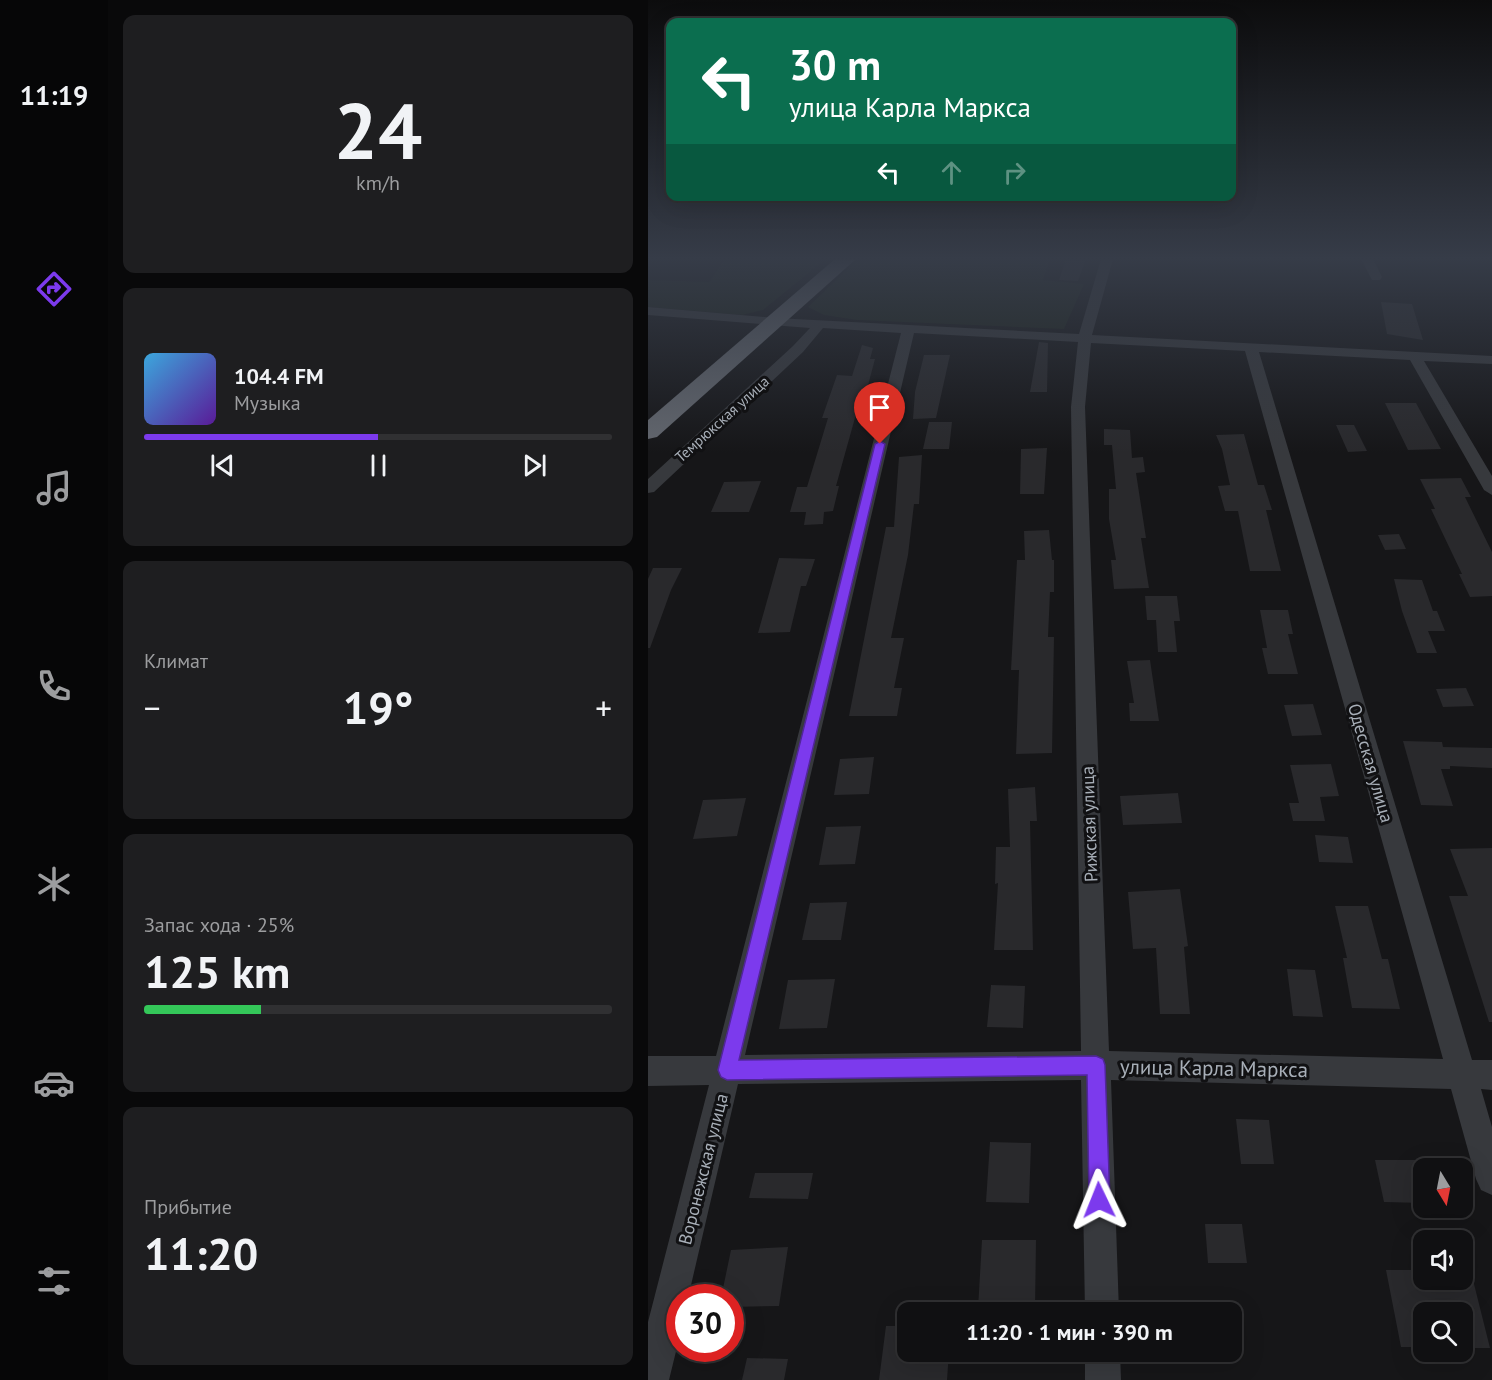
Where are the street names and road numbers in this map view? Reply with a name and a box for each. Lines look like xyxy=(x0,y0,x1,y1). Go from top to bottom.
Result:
street label: Темрюкская улица xyxy=(671,372,773,466)
street label: Одесская улица xyxy=(1343,701,1399,825)
street label: Рижская улица xyxy=(1075,766,1103,882)
street label: улица Карла Маркса xyxy=(1120,1053,1308,1083)
street label: Воронежская улица xyxy=(673,1091,733,1247)

